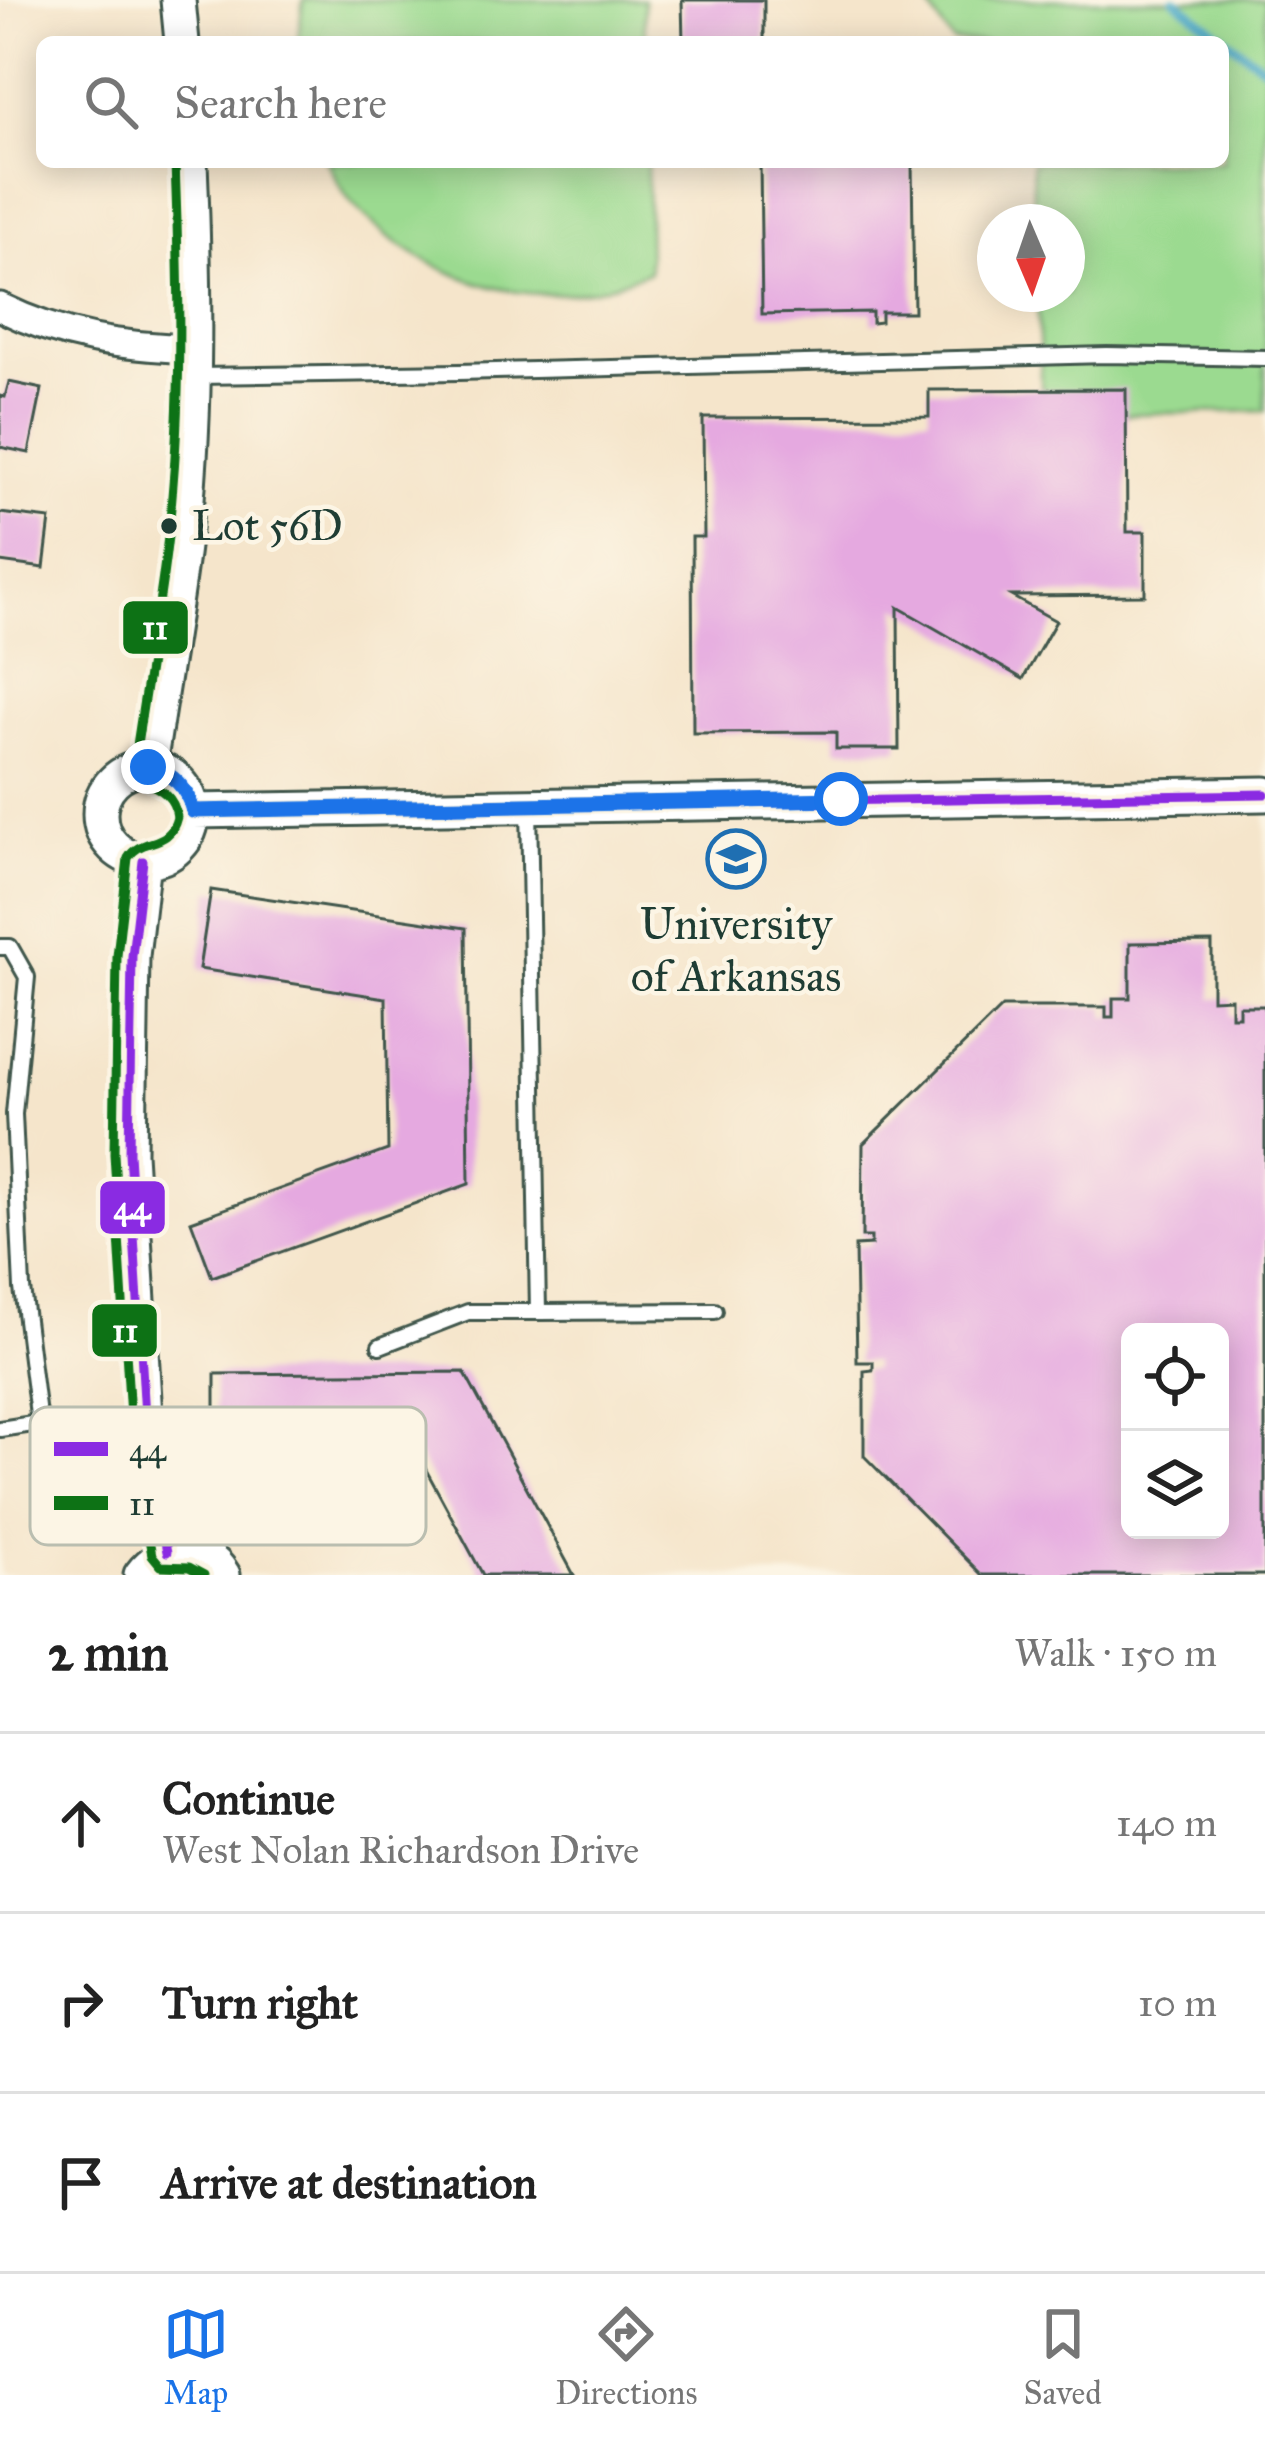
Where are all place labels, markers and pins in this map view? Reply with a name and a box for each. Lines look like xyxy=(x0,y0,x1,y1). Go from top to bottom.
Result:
place label: Lot 56D xyxy=(192,500,343,552)
marker: Lot 56D xyxy=(158,515,180,537)
school or university icon: University of Arkansas xyxy=(705,828,767,890)
place label: University of Arkansas xyxy=(631,896,841,1003)

